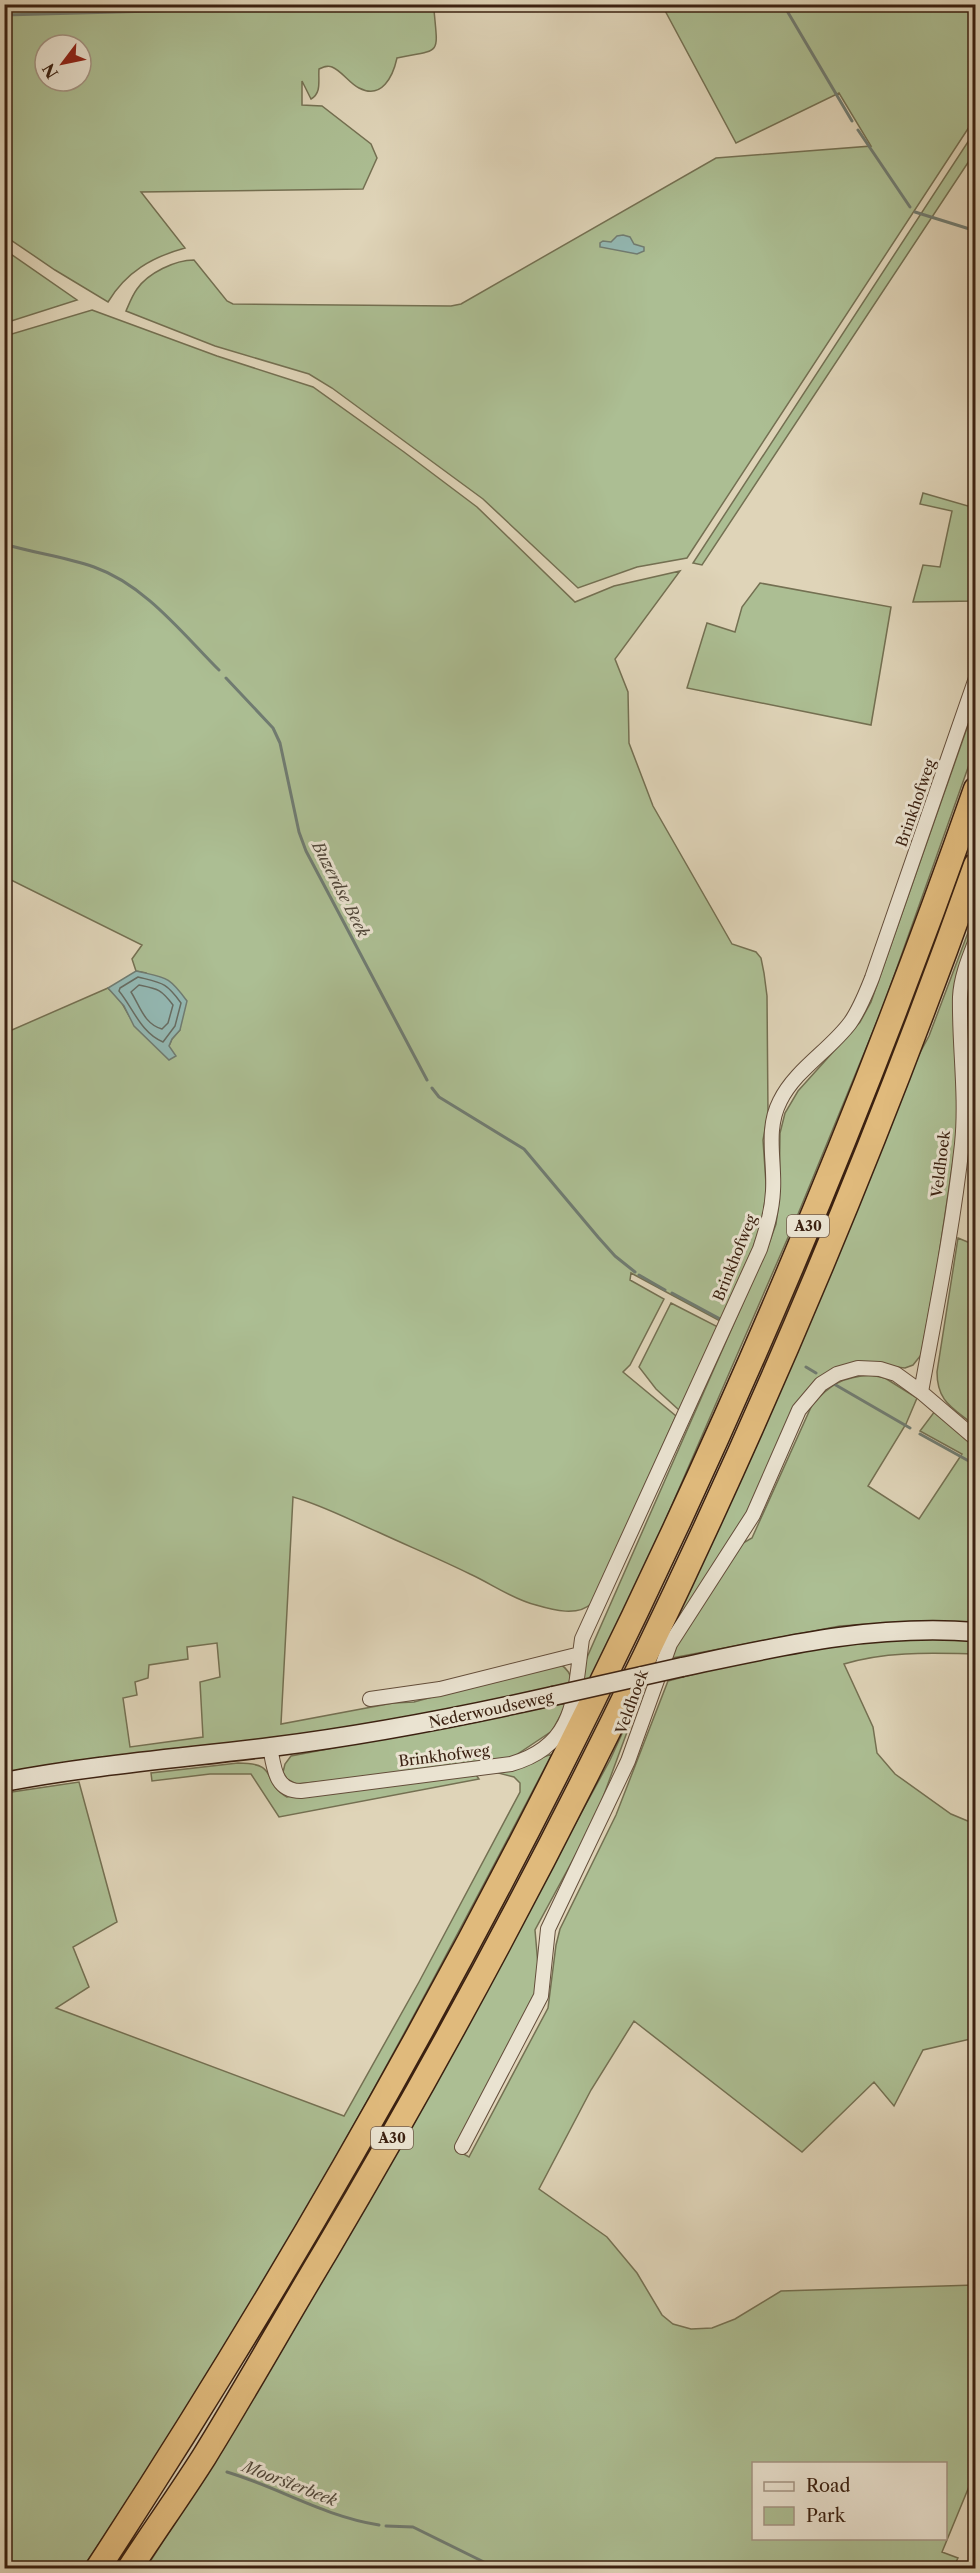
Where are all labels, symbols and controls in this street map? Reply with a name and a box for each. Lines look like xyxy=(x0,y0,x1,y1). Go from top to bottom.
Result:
north arrow xyxy=(33,33,93,93)
text: N xyxy=(38,60,62,82)
street label: Brinkhofweg xyxy=(892,756,939,849)
water label: Buzerdse Beek xyxy=(307,836,374,941)
street label: Veldhoek xyxy=(927,1128,954,1199)
street label: Brinkhofweg xyxy=(709,1212,761,1304)
road number: A30 xyxy=(787,1215,829,1237)
street label: Veldhoek xyxy=(611,1666,652,1738)
street label: Nederwoudseweg xyxy=(427,1687,555,1732)
street label: Brinkhofweg xyxy=(397,1740,491,1771)
road number: A30 xyxy=(371,2127,413,2149)
water label: Moorsterbeek xyxy=(238,2455,341,2510)
legend xyxy=(752,2462,947,2540)
text: Road xyxy=(806,2475,851,2497)
text: Park xyxy=(806,2505,847,2527)

